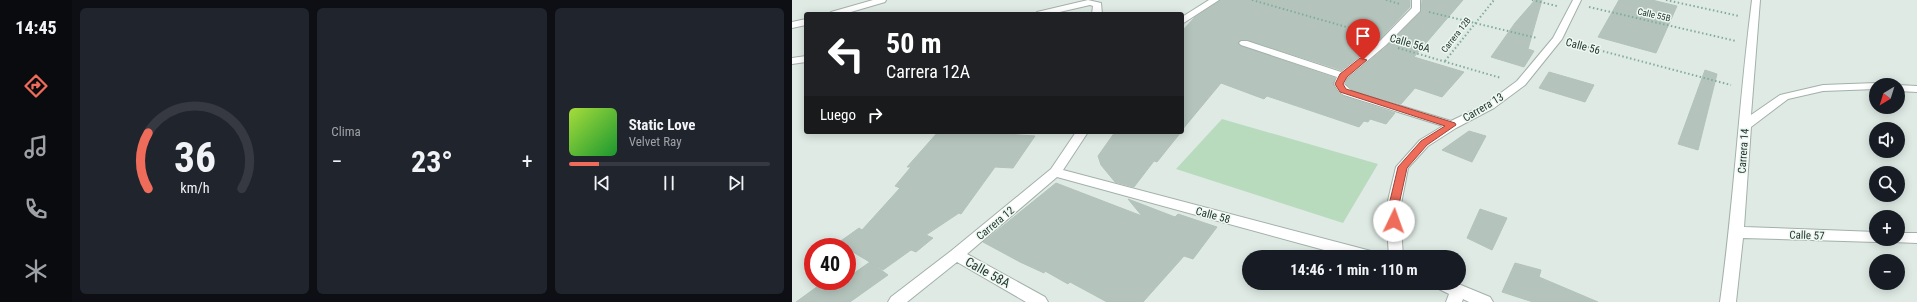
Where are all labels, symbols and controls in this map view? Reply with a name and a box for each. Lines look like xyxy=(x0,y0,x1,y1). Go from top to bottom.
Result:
street label: Calle 55B xyxy=(1636,6,1672,24)
street label: Carrera 12B xyxy=(1439,15,1473,55)
text: 14:45 xyxy=(15,17,57,38)
pin xyxy=(1346,19,1380,60)
icon: arrive xyxy=(1352,25,1374,47)
text: 50 m xyxy=(886,27,942,60)
icon: left xyxy=(820,28,872,80)
street label: Calle 56A xyxy=(1388,32,1432,56)
street label: Calle 56 xyxy=(1564,36,1602,57)
text: Carrera 12A xyxy=(886,61,970,82)
icon: directions xyxy=(22,72,50,100)
north arrow xyxy=(1869,78,1905,114)
map controls xyxy=(1869,78,1905,290)
street label: Carrera 13 xyxy=(1461,90,1506,125)
icon: right xyxy=(864,104,886,126)
text: Luego xyxy=(820,106,856,124)
text: Static Love xyxy=(629,116,696,134)
button: sound xyxy=(1869,122,1905,158)
text: Clima xyxy=(331,124,361,139)
street label: Carrera 14 xyxy=(1735,128,1752,174)
icon: music xyxy=(22,133,50,161)
text: 36 xyxy=(174,133,216,182)
text: Velvet Ray xyxy=(629,134,682,149)
text: 23° xyxy=(411,144,453,179)
text: − xyxy=(331,149,342,174)
text: + xyxy=(522,149,533,174)
button: search xyxy=(1869,166,1905,202)
icon: previous xyxy=(591,172,613,194)
icon: pause xyxy=(658,172,680,194)
icon: next xyxy=(725,172,747,194)
text: km/h xyxy=(180,180,209,196)
icon: phone xyxy=(22,195,50,223)
position arrow xyxy=(1373,200,1415,242)
street label: Carrera 12 xyxy=(974,204,1017,243)
street label: Calle 58 xyxy=(1194,205,1232,226)
button: + xyxy=(1869,210,1905,246)
street label: Calle 57 xyxy=(1789,228,1825,243)
speed limit sign: 40 xyxy=(804,238,856,290)
street label: Calle 58A xyxy=(963,254,1013,291)
button: − xyxy=(1869,254,1905,290)
icon: climate xyxy=(22,257,50,285)
text: 14:46 · 1 min · 110 m xyxy=(1290,261,1418,279)

